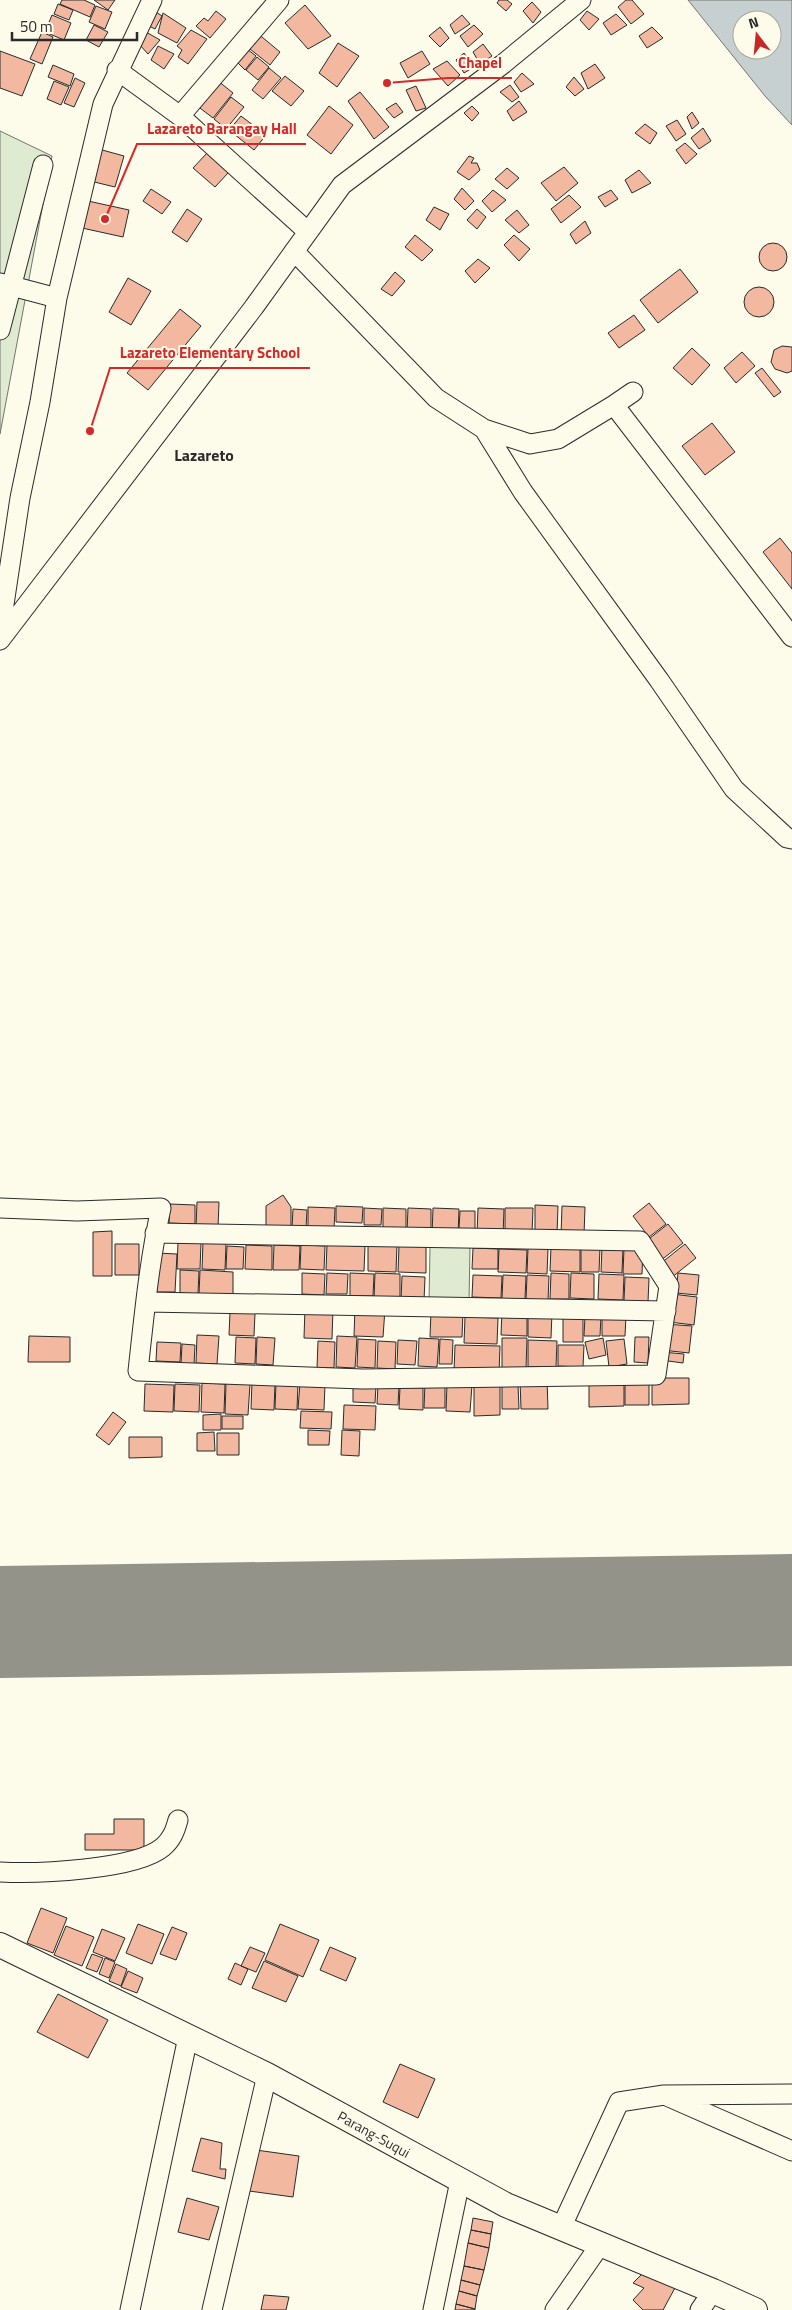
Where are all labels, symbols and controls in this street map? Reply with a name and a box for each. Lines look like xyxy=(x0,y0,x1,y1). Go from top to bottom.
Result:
scale bar xyxy=(12,10,138,42)
north arrow xyxy=(732,10,782,60)
text: N xyxy=(746,11,761,33)
text: 50 m xyxy=(20,15,53,38)
callout: Chapel xyxy=(448,48,512,78)
text: Chapel xyxy=(458,51,502,74)
callout: Lazareto Barangay Hall xyxy=(137,114,306,144)
text: Lazareto Barangay Hall xyxy=(147,117,297,140)
callout: Lazareto Elementary School xyxy=(110,338,310,368)
text: Lazareto Elementary School xyxy=(120,341,300,364)
district label: Lazareto xyxy=(174,443,234,467)
street label: Parang-Suqui xyxy=(334,2105,414,2163)

